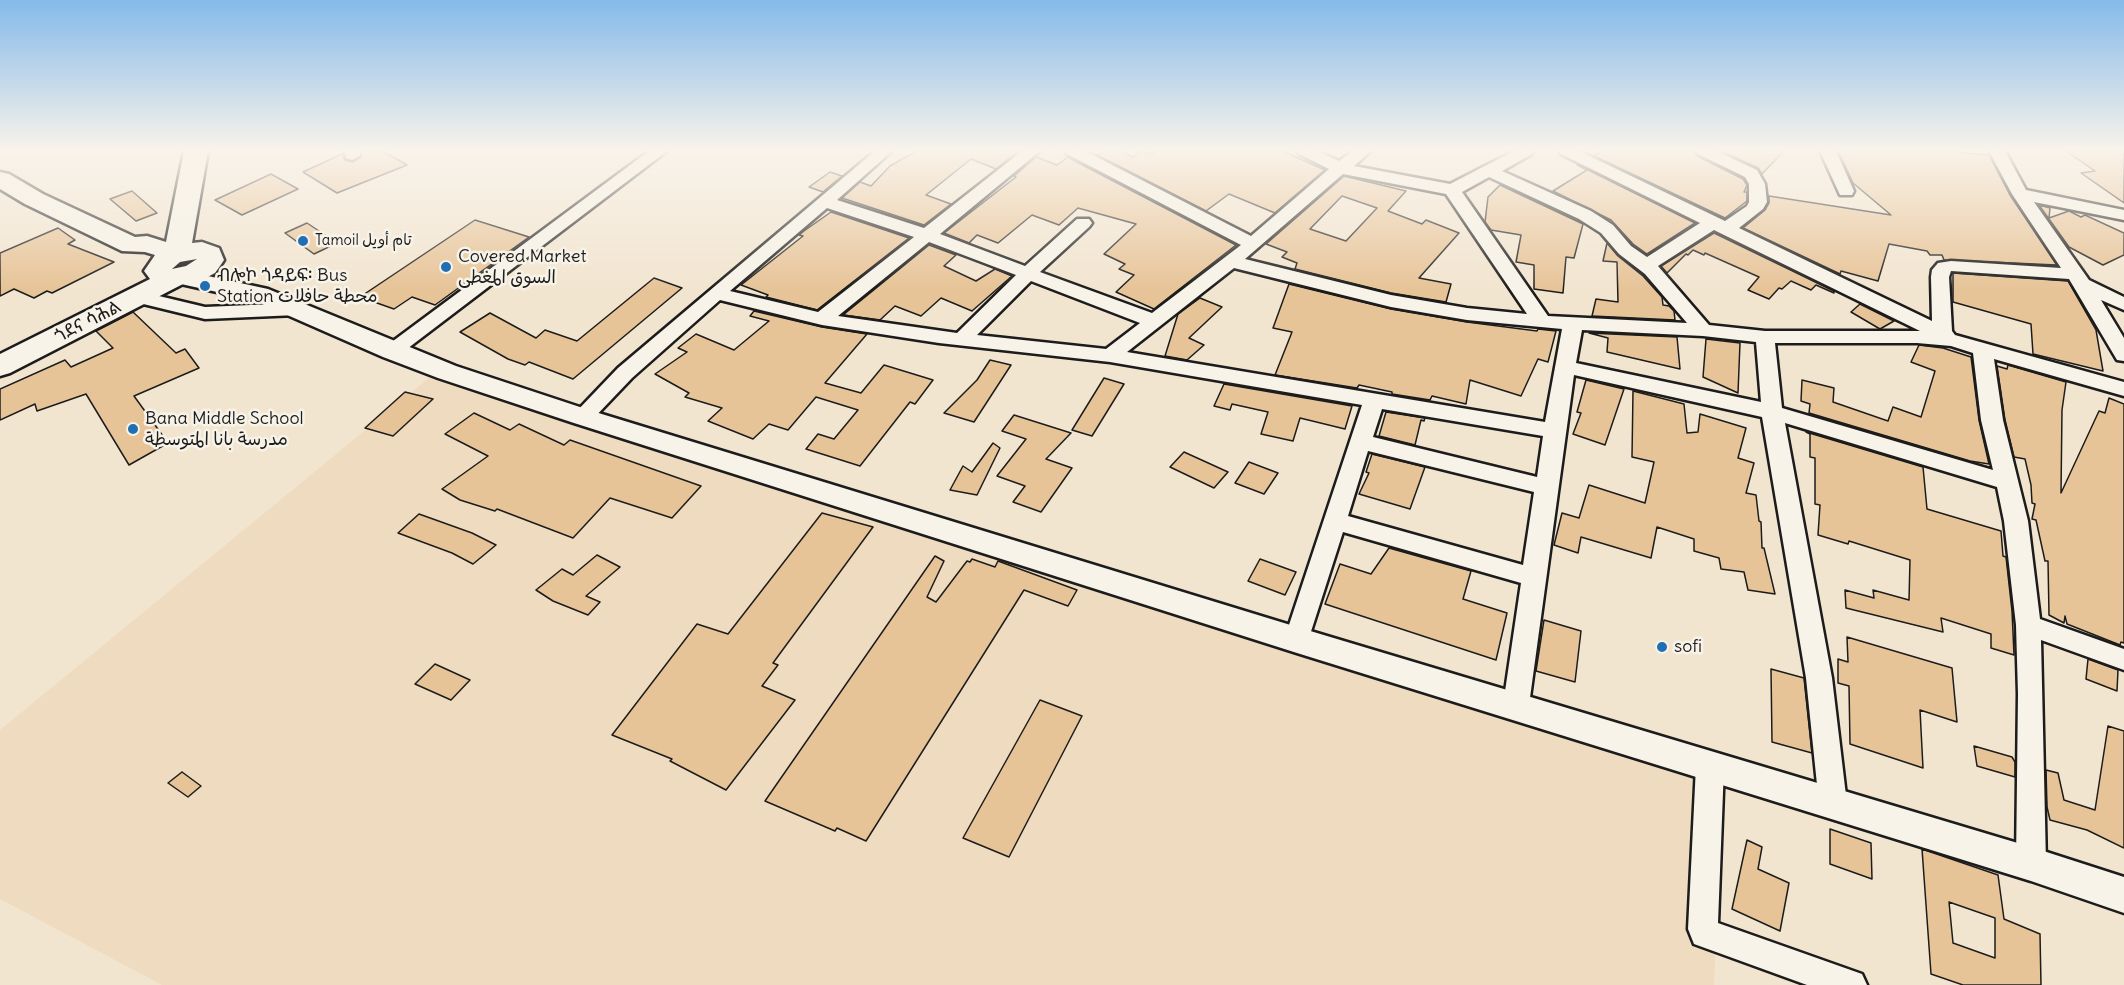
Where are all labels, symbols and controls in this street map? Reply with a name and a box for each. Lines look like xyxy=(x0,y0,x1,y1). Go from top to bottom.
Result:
place label: Tamoil تام أويل xyxy=(315,232,412,250)
marker: Tamoil تام أويل xyxy=(296,234,310,248)
place label: Covered Market السوق المغطى xyxy=(458,246,586,288)
marker: Covered Market السوق المغطى xyxy=(439,260,453,274)
place label: ብሎኮ ጎዳይፍ፡ Bus Station محطة حافلات xyxy=(217,265,378,308)
marker: ብሎኮ ጎዳይፍ፡ Bus Station محطة حافلات xyxy=(198,279,212,293)
street label: ጎደና ሳሕል xyxy=(51,296,125,348)
place label: Bana Middle School مدرسة بانا المتوسطة xyxy=(145,408,304,450)
marker: Bana Middle School مدرسة بانا المتوسطة xyxy=(126,422,140,436)
place label: sofi xyxy=(1674,636,1702,658)
marker: sofi xyxy=(1655,640,1669,654)

